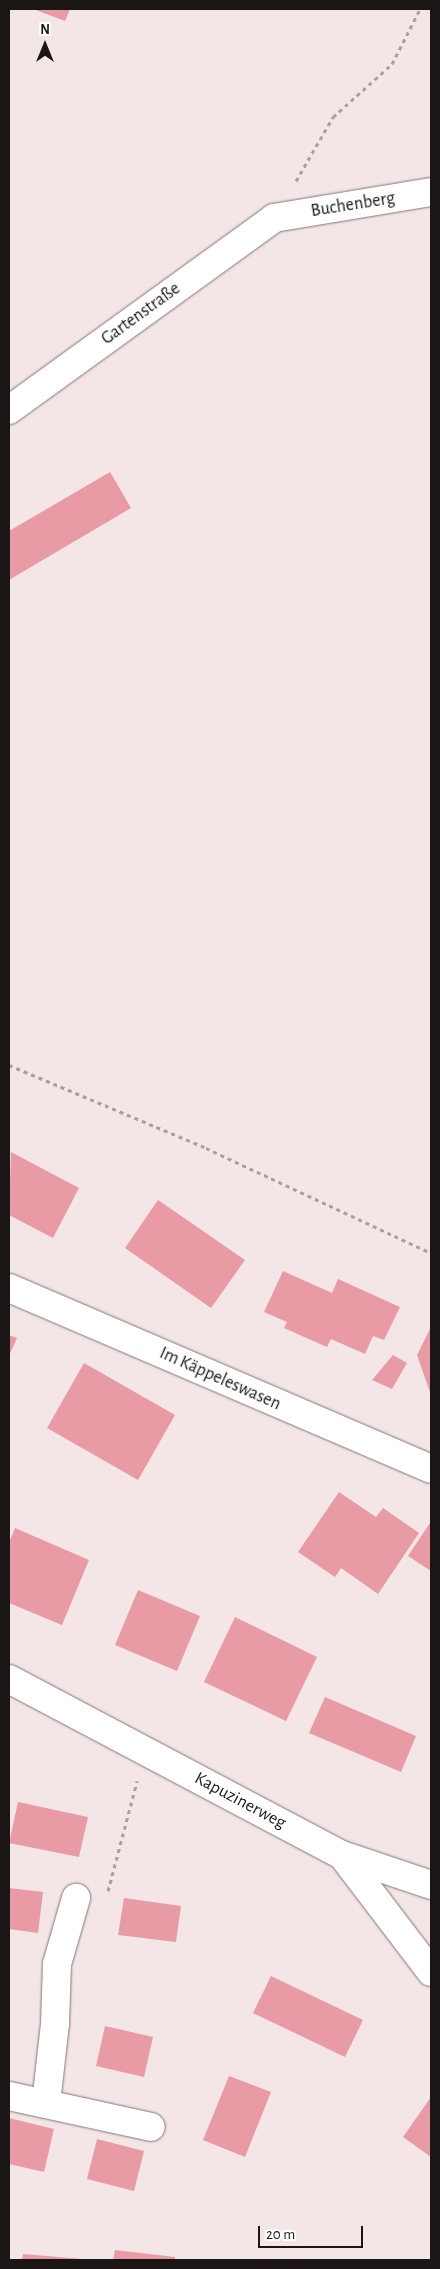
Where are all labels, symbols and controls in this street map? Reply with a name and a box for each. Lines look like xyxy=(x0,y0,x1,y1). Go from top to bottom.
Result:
north arrow xyxy=(20,20,70,70)
text: N xyxy=(40,23,50,37)
street label: Buchenberg xyxy=(309,188,397,222)
street label: Gartenstraße xyxy=(97,278,185,350)
street label: Im Käppeleswasen xyxy=(156,1343,284,1415)
street label: Kapuzinerweg xyxy=(191,1768,289,1834)
scale bar xyxy=(260,2216,365,2248)
text: 20 m xyxy=(266,2227,295,2242)

